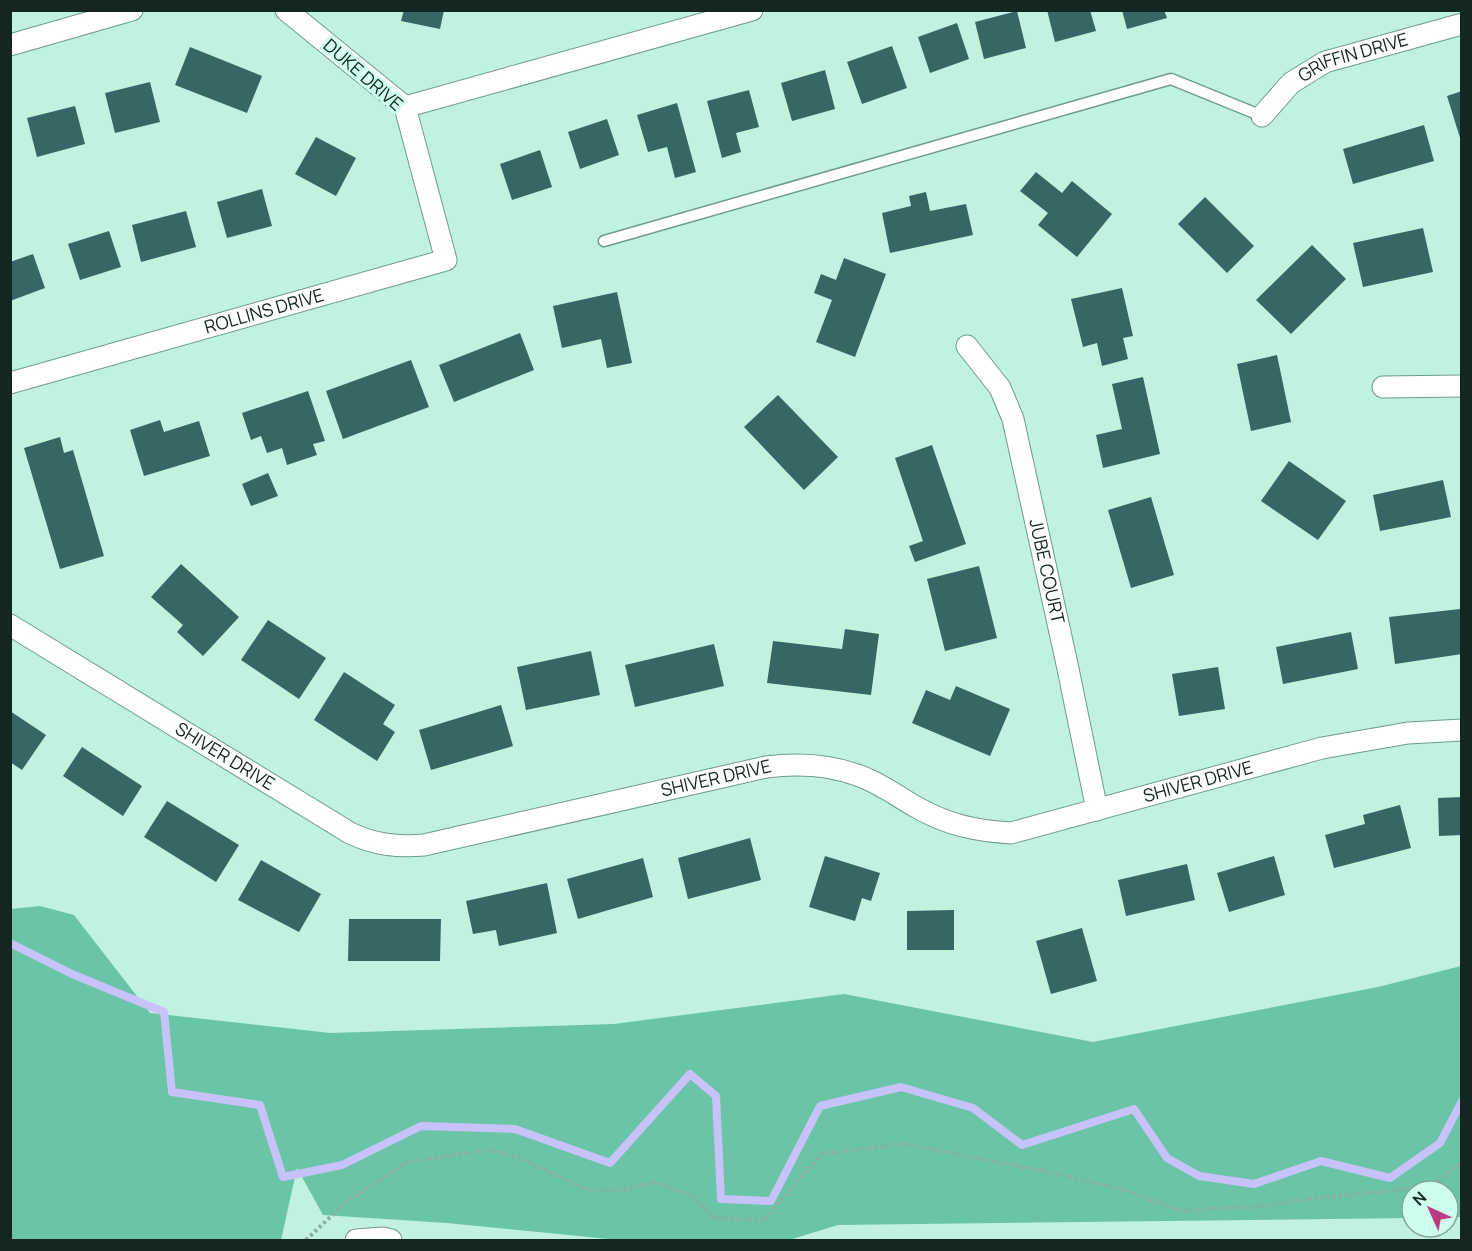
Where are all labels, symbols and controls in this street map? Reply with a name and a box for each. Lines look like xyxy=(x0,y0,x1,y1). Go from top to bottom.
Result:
street label: GRIFFIN DRIVE xyxy=(1293,27,1411,87)
street label: DUKE DRIVE xyxy=(319,33,409,115)
street label: ROLLINS DRIVE xyxy=(201,282,326,339)
street label: JUBE COURT xyxy=(1024,516,1071,626)
street label: SHIVER DRIVE xyxy=(171,716,280,795)
street label: SHIVER DRIVE xyxy=(658,753,773,802)
street label: SHIVER DRIVE xyxy=(1140,755,1255,807)
north arrow xyxy=(1400,1179,1460,1239)
text: N xyxy=(1408,1187,1431,1210)

